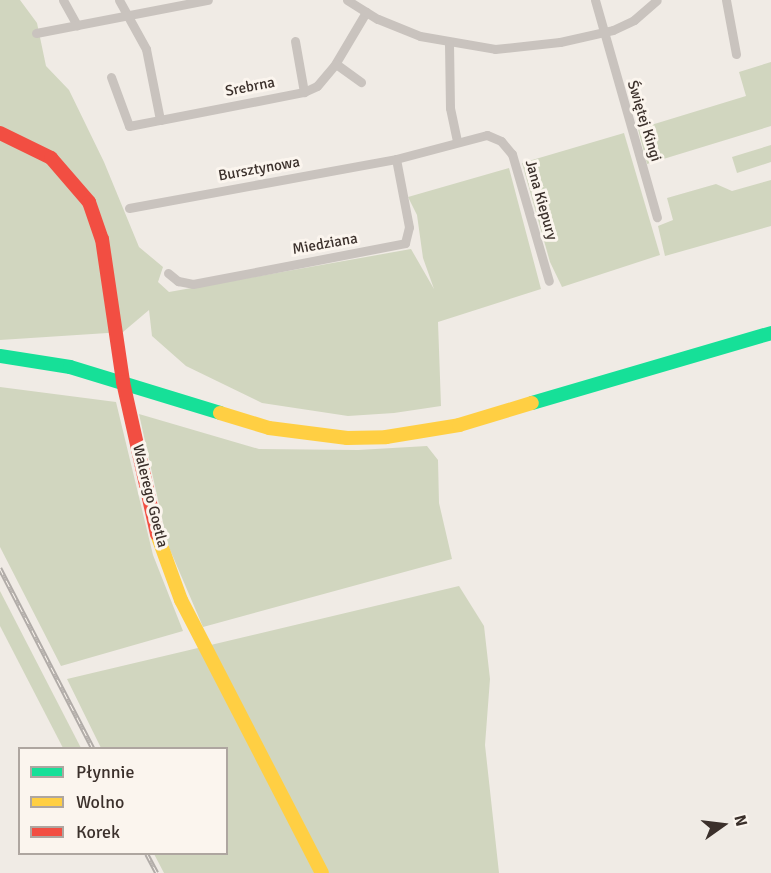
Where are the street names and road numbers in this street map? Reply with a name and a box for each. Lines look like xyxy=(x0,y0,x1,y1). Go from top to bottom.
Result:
street label: Srebrna xyxy=(224,73,276,101)
street label: Świętej Kingi xyxy=(623,78,665,164)
street label: Bursztynowa xyxy=(217,153,301,185)
street label: Jana Kiepury xyxy=(521,158,561,242)
street label: Miedziana xyxy=(291,229,359,259)
street label: Walerego Goetla xyxy=(128,443,172,549)

